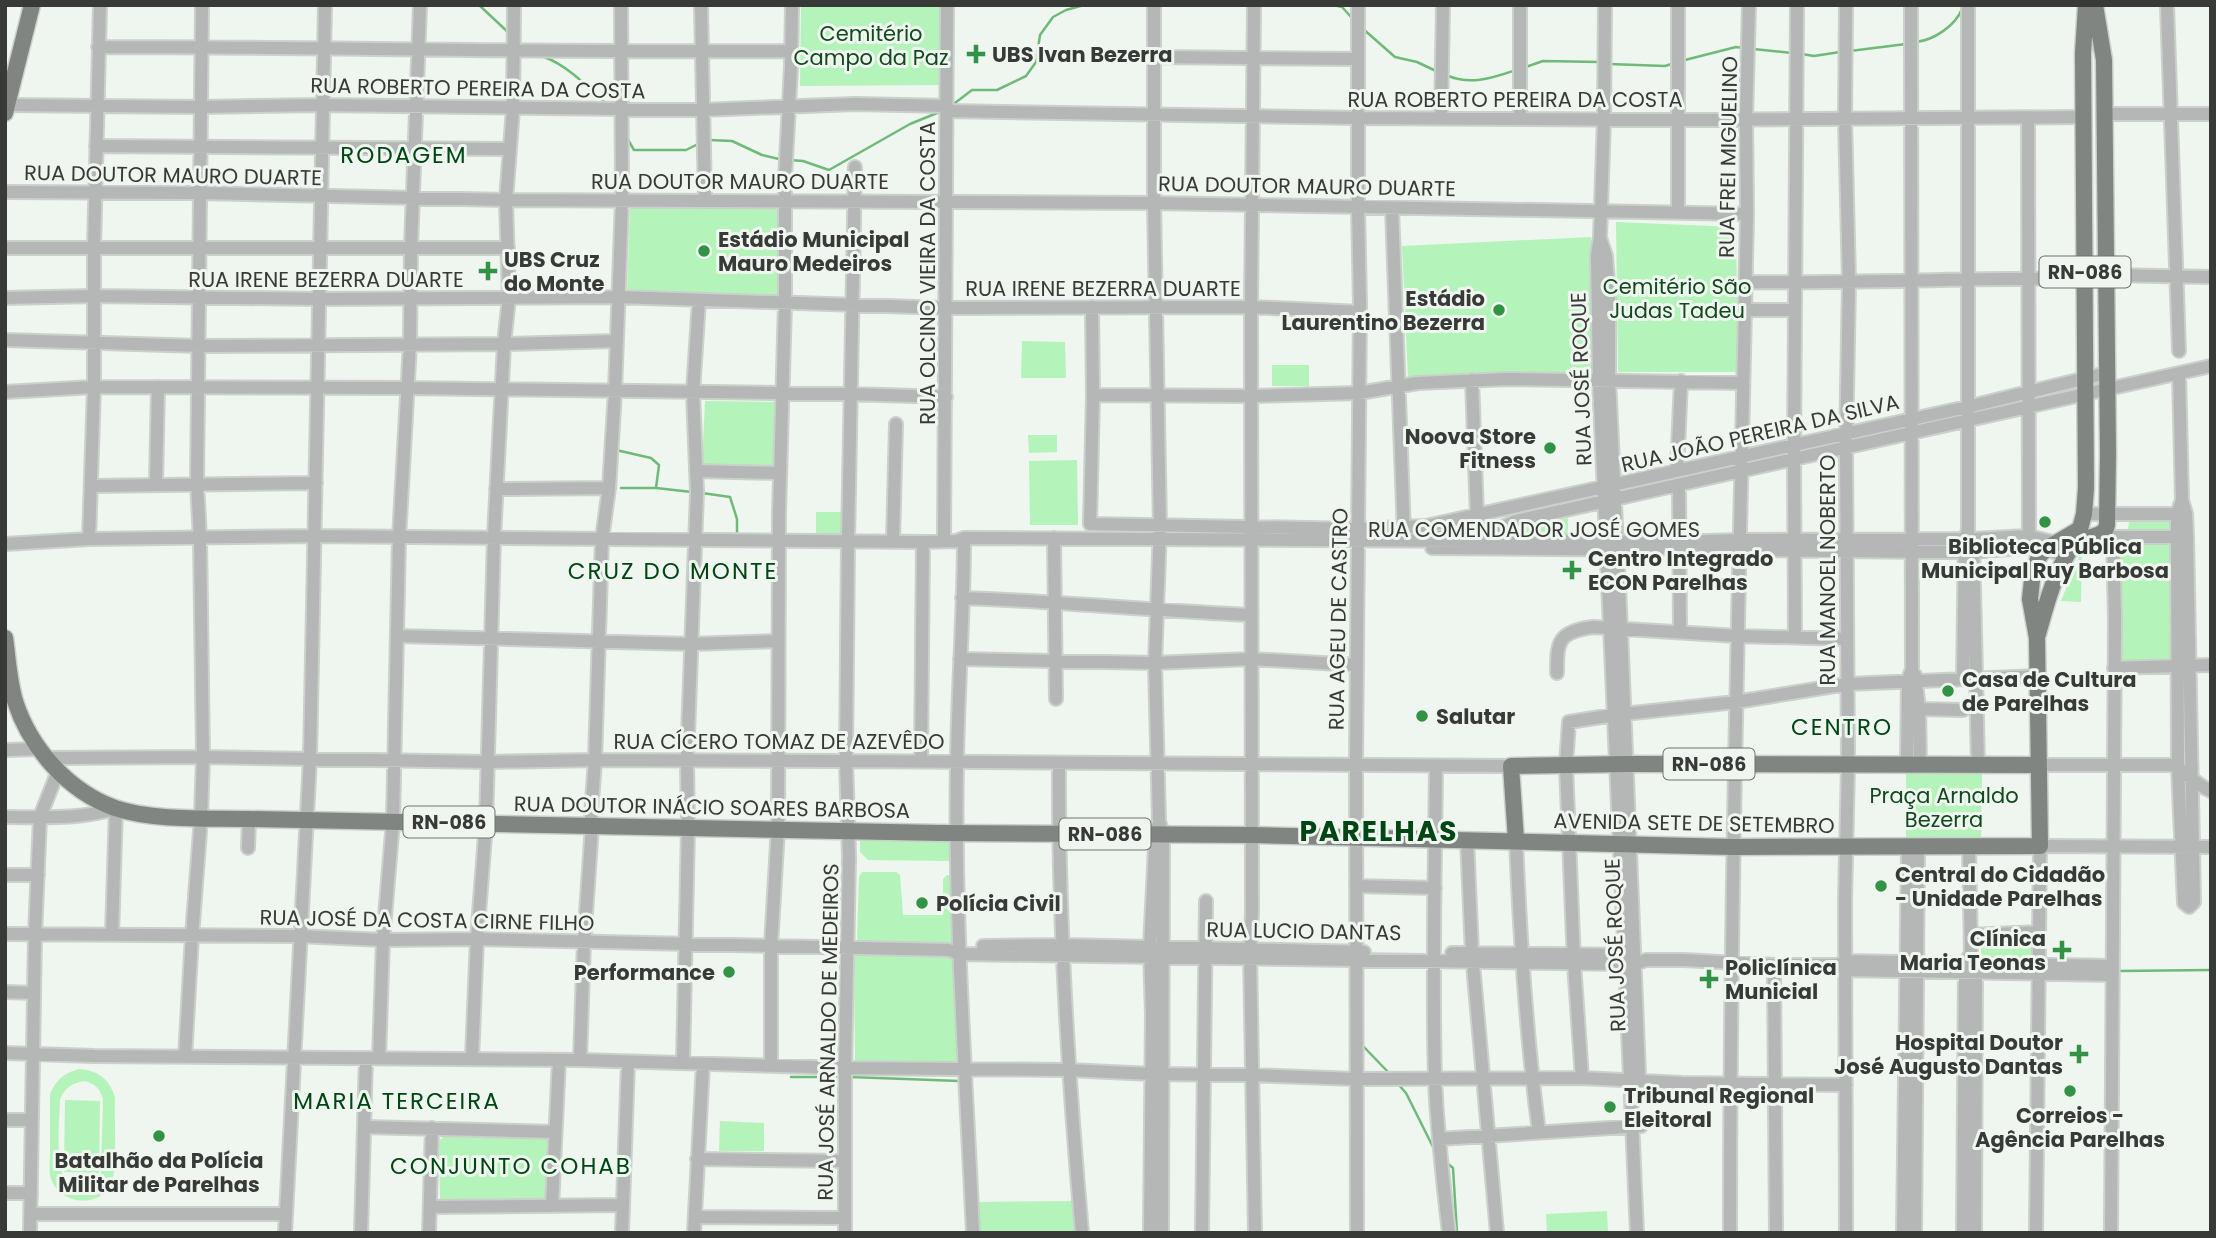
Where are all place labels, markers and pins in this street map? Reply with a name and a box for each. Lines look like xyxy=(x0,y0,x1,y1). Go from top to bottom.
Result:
place label: UBS Ivan Bezerra xyxy=(992,40,1173,69)
marker: UBS Ivan Bezerra xyxy=(966,44,986,64)
place label: Estádio Municipal Mauro Medeiros xyxy=(718,225,910,278)
marker: Estádio Municipal Mauro Medeiros xyxy=(696,243,712,259)
place label: UBS Cruz do Monte xyxy=(504,245,604,298)
marker: UBS Cruz do Monte xyxy=(478,261,498,281)
place label: Estádio Laurentino Bezerra xyxy=(1281,284,1485,337)
marker: Estádio Laurentino Bezerra xyxy=(1491,302,1507,318)
place label: Noova Store Fitness xyxy=(1405,422,1536,475)
marker: Noova Store Fitness xyxy=(1542,440,1558,456)
marker: Biblioteca Pública Municipal Ruy Barbosa xyxy=(2037,514,2053,530)
place label: Biblioteca Pública Municipal Ruy Barbosa xyxy=(1921,532,2169,585)
place label: Centro Integrado ECON Parelhas xyxy=(1588,544,1773,597)
marker: Centro Integrado ECON Parelhas xyxy=(1562,560,1582,580)
place label: Casa de Cultura de Parelhas xyxy=(1962,665,2137,718)
marker: Casa de Cultura de Parelhas xyxy=(1940,683,1956,699)
place label: Salutar xyxy=(1436,702,1515,731)
marker: Salutar xyxy=(1414,708,1430,724)
place label: Central do Cidadão - Unidade Parelhas xyxy=(1895,860,2105,913)
marker: Central do Cidadão - Unidade Parelhas xyxy=(1873,878,1889,894)
place label: Polícia Civil xyxy=(936,889,1061,918)
marker: Polícia Civil xyxy=(914,895,930,911)
place label: Clínica Maria Teonas xyxy=(1900,924,2046,977)
marker: Clínica Maria Teonas xyxy=(2052,940,2072,960)
place label: Policlínica Municial xyxy=(1725,953,1837,1006)
place label: Performance xyxy=(574,958,715,987)
marker: Performance xyxy=(721,964,737,980)
marker: Policlínica Municial xyxy=(1699,969,1719,989)
place label: Hospital Doutor José Augusto Dantas xyxy=(1834,1028,2063,1081)
marker: Hospital Doutor José Augusto Dantas xyxy=(2069,1044,2089,1064)
place label: Tribunal Regional Eleitoral xyxy=(1624,1081,1814,1134)
marker: Correios - Agência Parelhas xyxy=(2062,1083,2078,1099)
marker: Tribunal Regional Eleitoral xyxy=(1602,1099,1618,1115)
place label: Correios - Agência Parelhas xyxy=(1975,1101,2165,1154)
marker: Batalhão da Polícia Militar de Parelhas xyxy=(151,1128,167,1144)
place label: Batalhão da Polícia Militar de Parelhas xyxy=(55,1146,263,1199)

